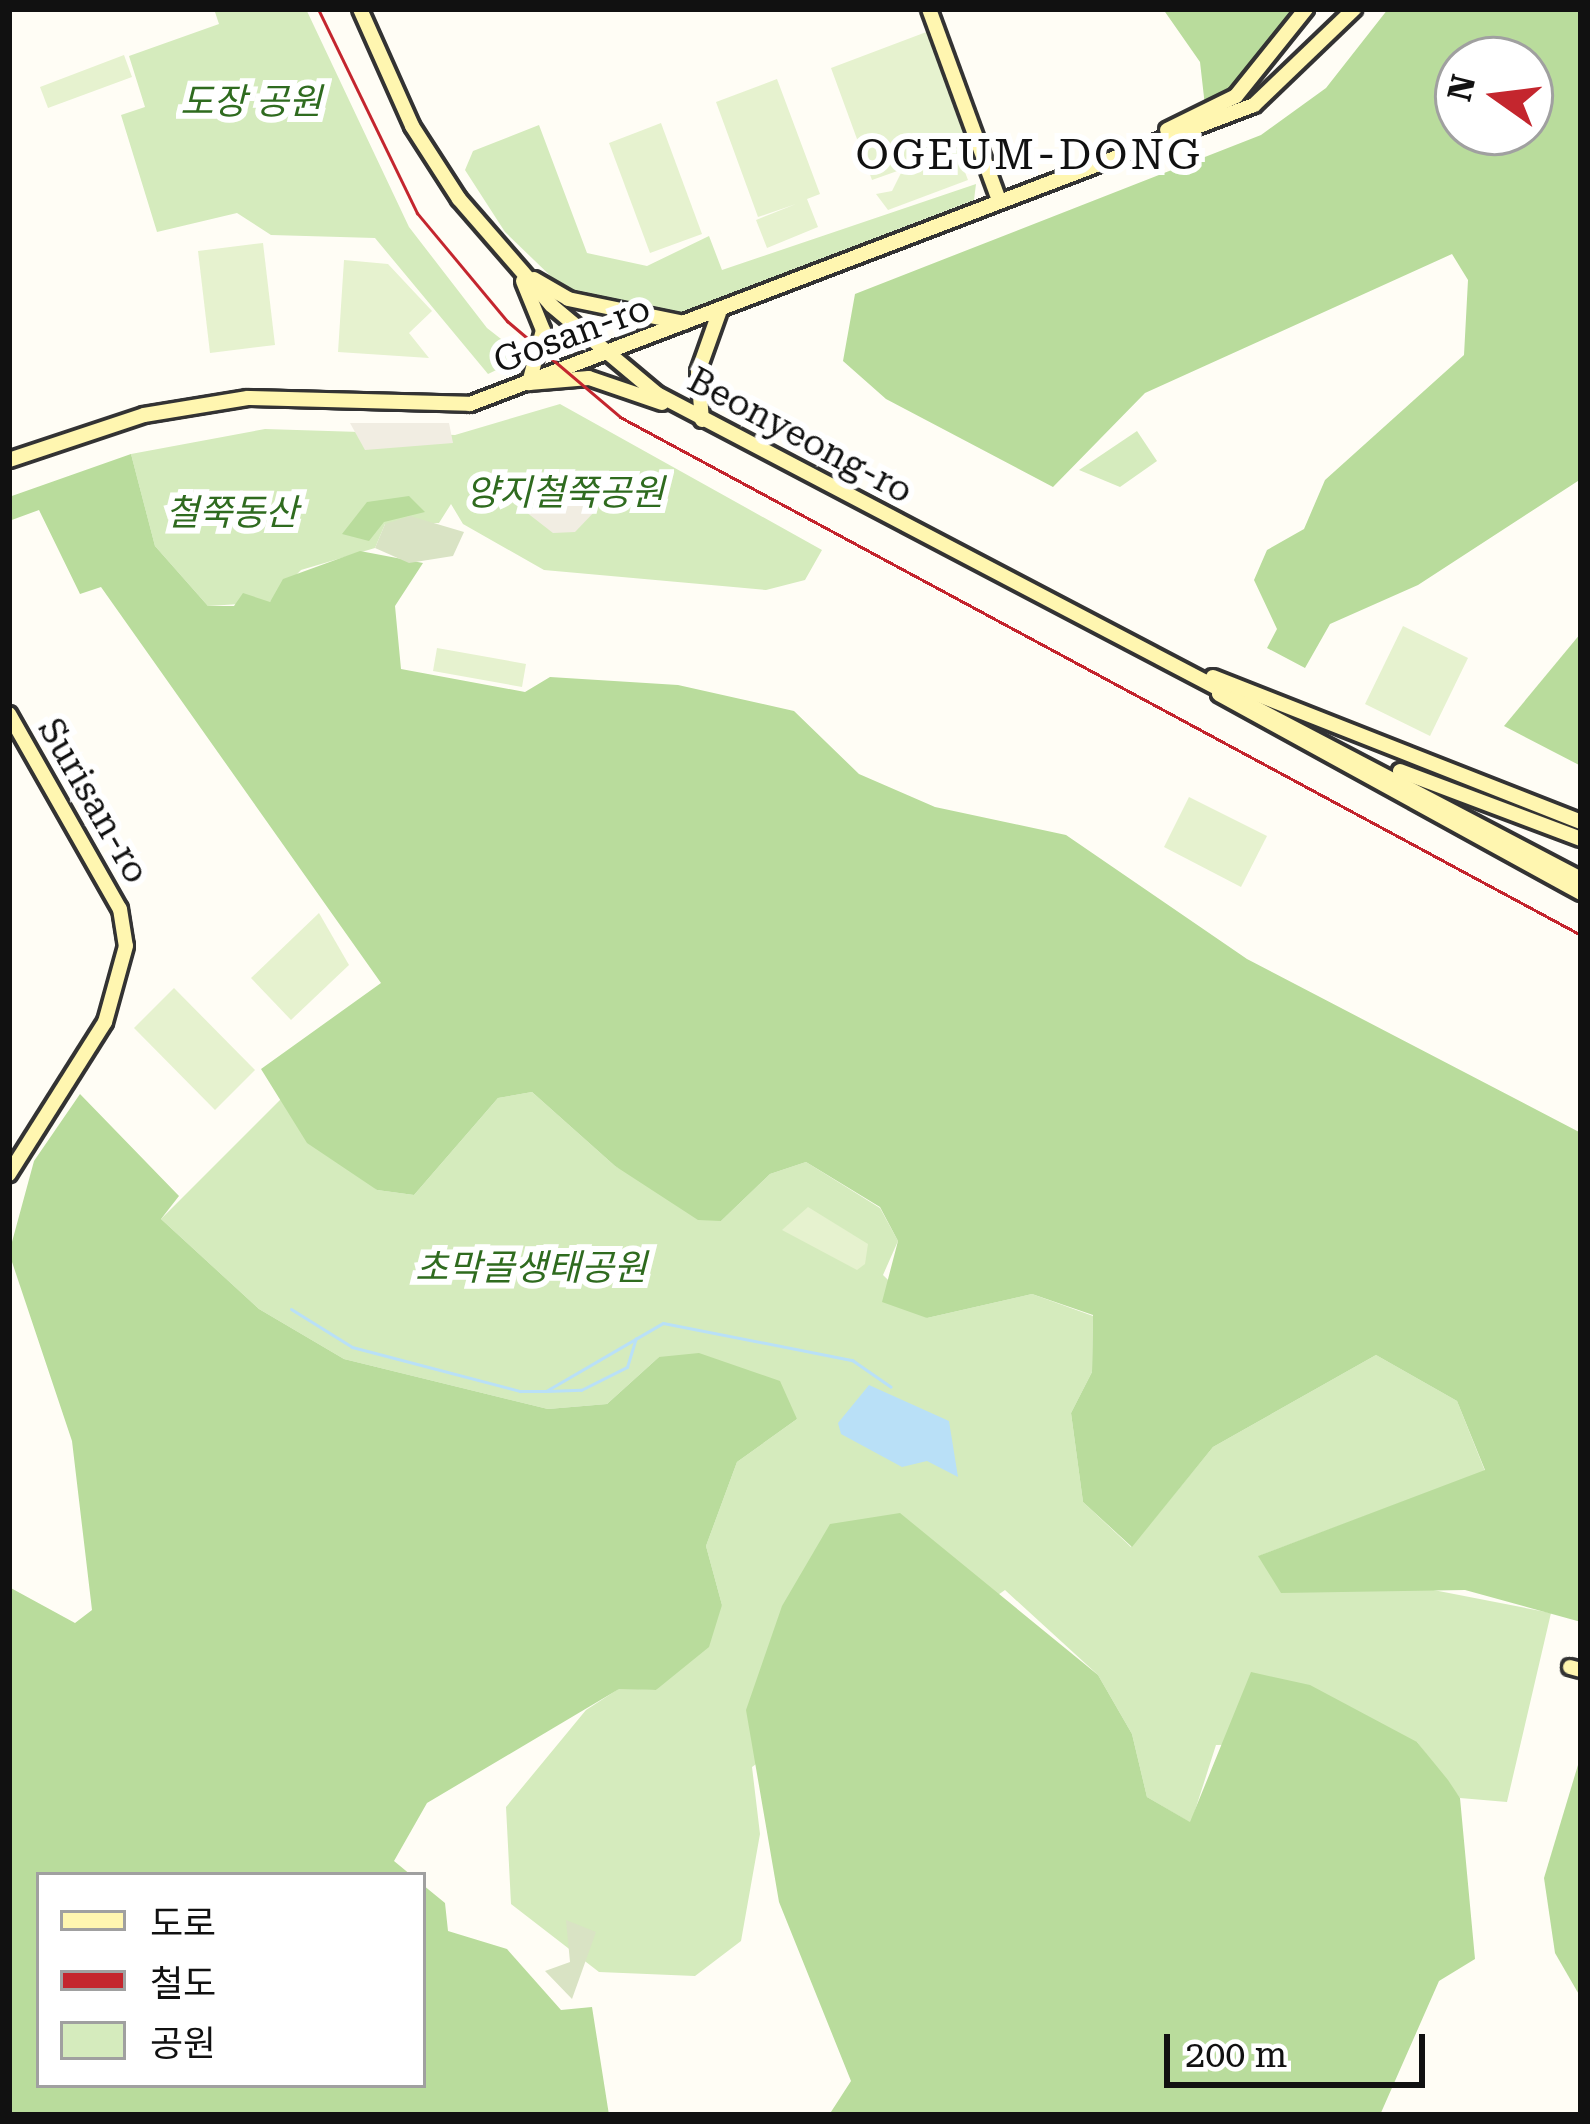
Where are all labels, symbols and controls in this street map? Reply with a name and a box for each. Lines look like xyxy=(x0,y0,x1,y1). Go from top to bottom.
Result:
north arrow xyxy=(1434,36,1554,156)
text: N xyxy=(1439,71,1483,105)
park label: 도장 공원 xyxy=(180,81,322,125)
district label: OGEUM-DONG xyxy=(855,130,1203,180)
street label: Gosan-ro xyxy=(488,287,656,383)
street label: Beonyeong-ro xyxy=(680,359,920,513)
park label: 양지철쭉공원 xyxy=(466,472,664,516)
park label: 철쭉동산 xyxy=(166,492,298,536)
street label: Surisan-ro xyxy=(28,711,158,891)
park label: 초막골생태공원 xyxy=(415,1247,647,1291)
legend xyxy=(36,1872,426,2088)
text: 도로 xyxy=(150,1903,216,1945)
text: 철도 xyxy=(150,1963,216,2005)
scale bar xyxy=(1170,2010,1431,2084)
text: 공원 xyxy=(150,2023,216,2065)
text: 200 m xyxy=(1185,2034,1287,2076)

